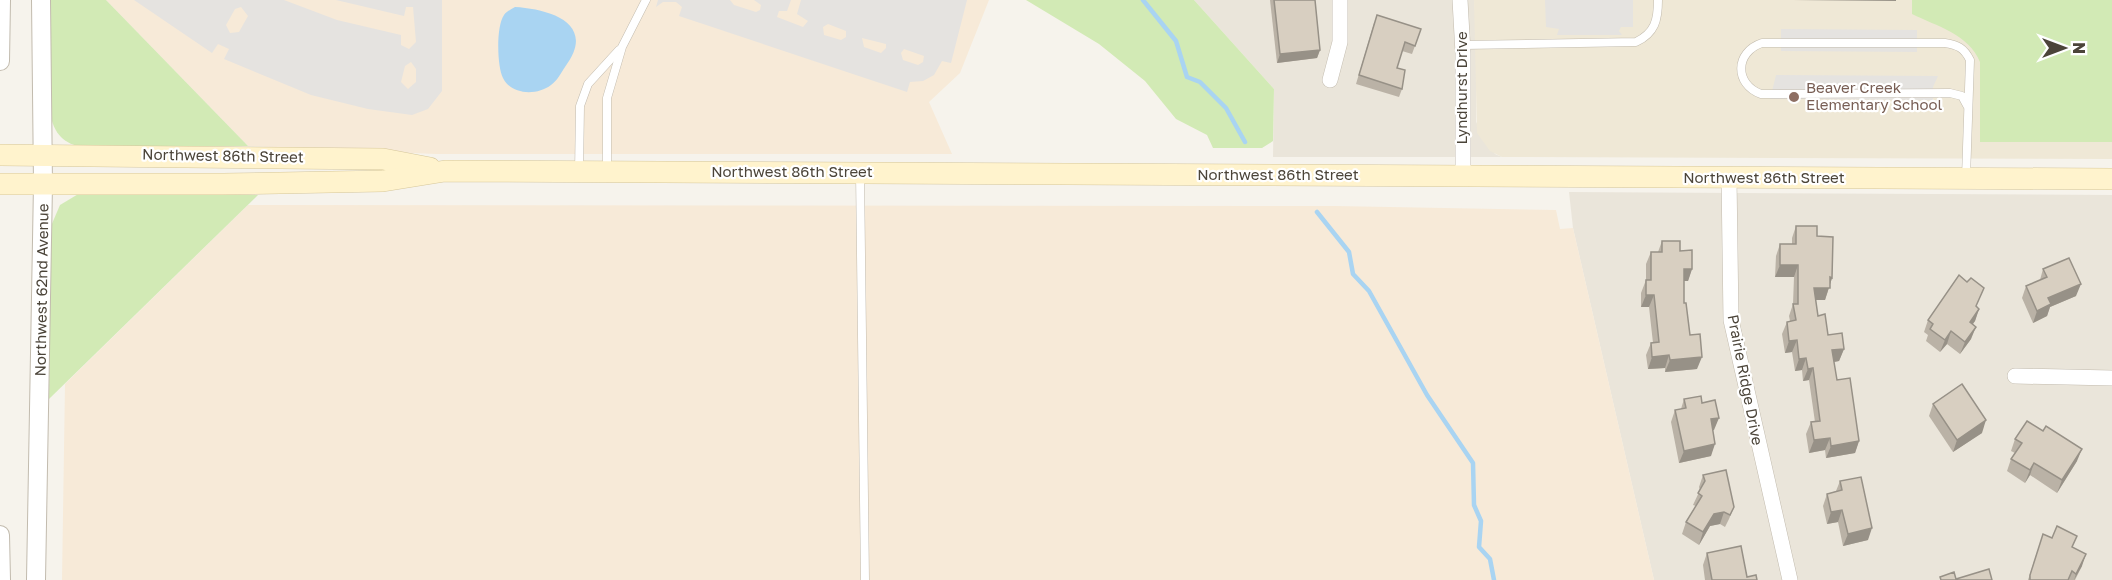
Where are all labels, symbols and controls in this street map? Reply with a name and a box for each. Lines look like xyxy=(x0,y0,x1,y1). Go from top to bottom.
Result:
north arrow xyxy=(2034,18,2094,78)
street label: Lyndhurst Drive xyxy=(1452,31,1470,145)
text: N xyxy=(2069,42,2089,54)
place label: Beaver Creek Elementary School xyxy=(1806,78,1942,113)
marker: Beaver Creek Elementary School xyxy=(1787,90,1801,104)
street label: Northwest 86th Street xyxy=(142,145,304,165)
street label: Northwest 86th Street xyxy=(711,162,873,180)
street label: Northwest 86th Street xyxy=(1197,165,1359,183)
street label: Northwest 86th Street xyxy=(1683,168,1845,186)
street label: Northwest 62nd Avenue xyxy=(30,203,52,377)
street label: Prairie Ridge Drive xyxy=(1724,313,1768,447)

